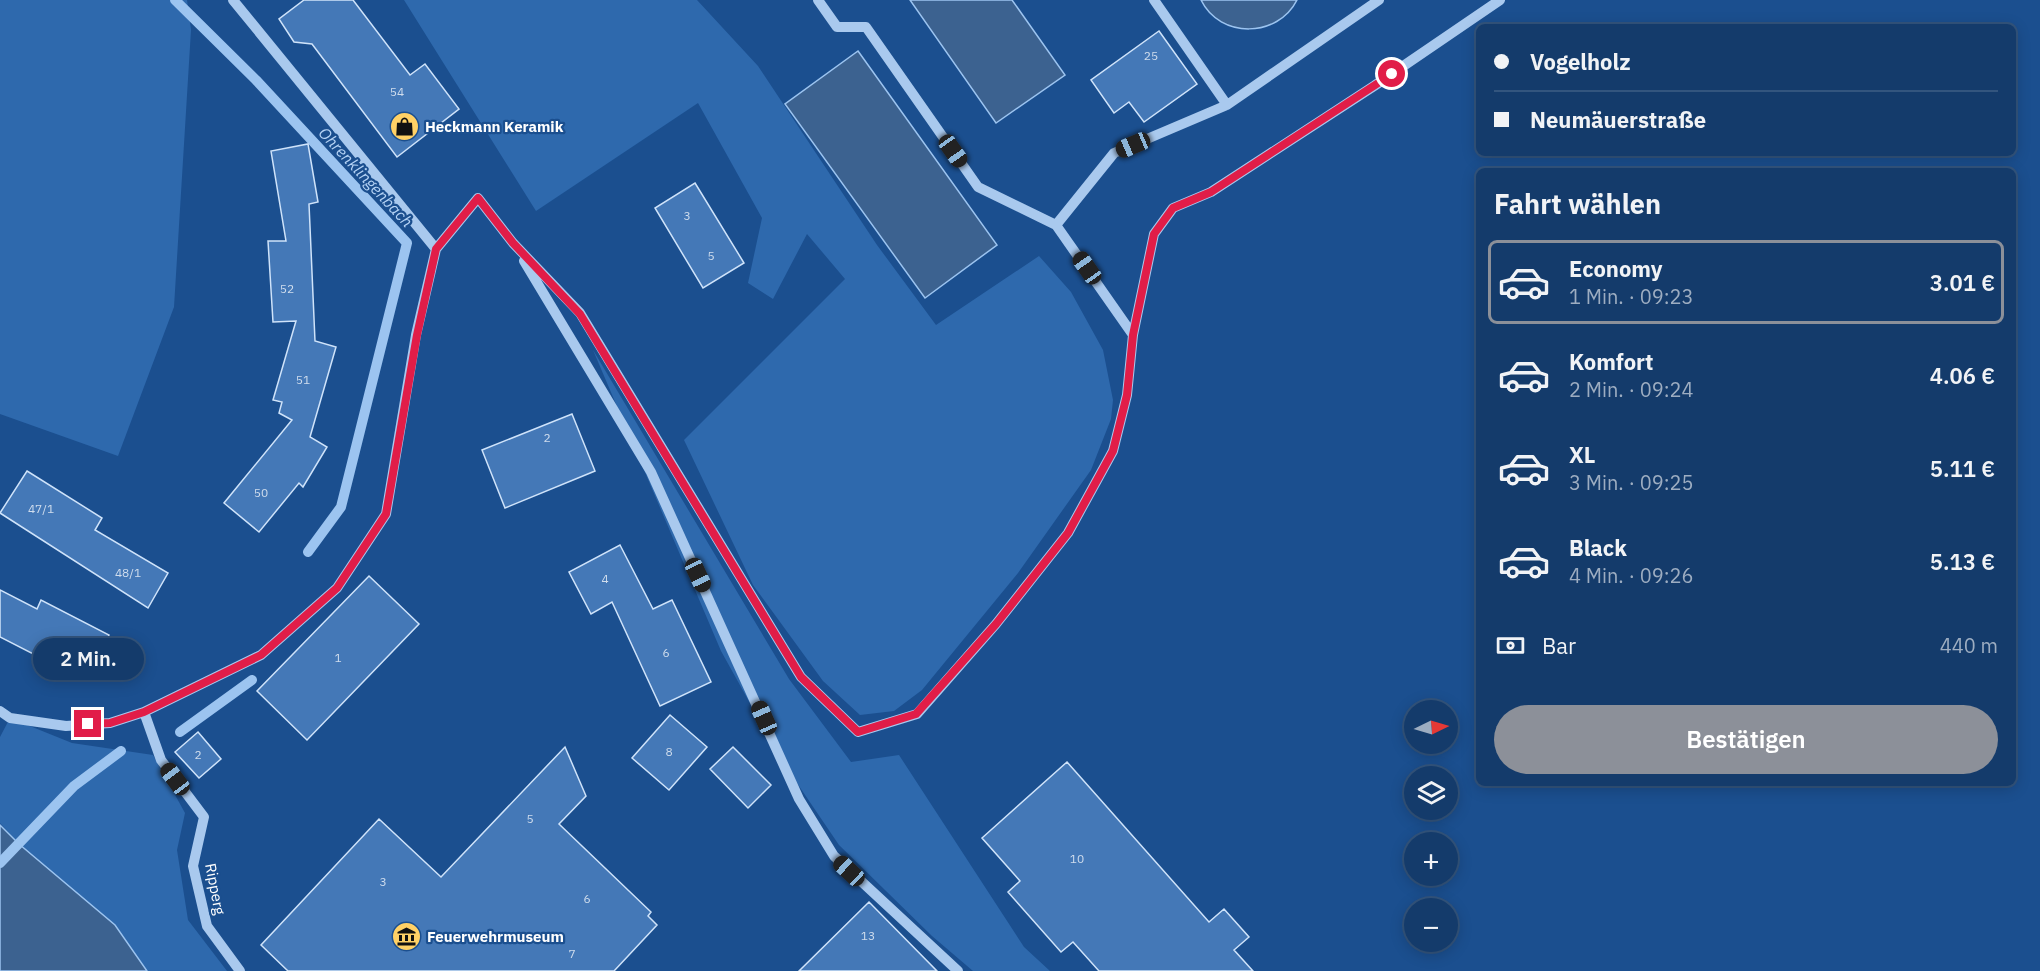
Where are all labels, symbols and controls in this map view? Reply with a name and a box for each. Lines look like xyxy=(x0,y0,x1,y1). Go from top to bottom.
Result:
text: Vogelholz xyxy=(1530,47,1631,76)
house number: 25 xyxy=(1144,48,1158,63)
route start xyxy=(1378,60,1405,87)
house number: 54 xyxy=(390,84,404,99)
text: Neumäuerstraße xyxy=(1530,105,1706,134)
shop icon: Heckmann Keramik xyxy=(388,111,420,143)
place label: Heckmann Keramik xyxy=(425,117,564,136)
water label: Ohrenklingenbach xyxy=(315,123,417,231)
car xyxy=(1113,130,1153,160)
car xyxy=(935,131,971,171)
text: Fahrt wählen xyxy=(1494,186,1661,221)
house number: 3 xyxy=(683,208,691,223)
house number: 5 xyxy=(707,248,715,263)
car xyxy=(1069,248,1105,288)
text: Economy xyxy=(1569,254,1663,283)
icon: car xyxy=(1497,255,1551,309)
text: 3.01 € xyxy=(1930,268,1995,297)
house number: 52 xyxy=(280,281,294,296)
text: 1 Min. · 09:23 xyxy=(1569,283,1694,310)
text: Komfort xyxy=(1569,347,1654,376)
icon: car xyxy=(1497,348,1551,402)
text: 4.06 € xyxy=(1930,361,1995,390)
house number: 51 xyxy=(296,372,310,387)
text: 2 Min. · 09:24 xyxy=(1569,376,1694,403)
house number: 2 xyxy=(543,430,551,445)
text: XL xyxy=(1569,440,1595,469)
icon: car xyxy=(1497,441,1551,495)
text: 5.11 € xyxy=(1930,454,1995,483)
text: 3 Min. · 09:25 xyxy=(1569,469,1694,496)
house number: 50 xyxy=(254,485,268,500)
house number: 47/1 xyxy=(28,501,54,516)
text: Black xyxy=(1569,533,1627,562)
icon: car xyxy=(1497,534,1551,588)
text: 5.13 € xyxy=(1930,547,1995,576)
car xyxy=(682,555,714,595)
text: 4 Min. · 09:26 xyxy=(1569,562,1694,589)
house number: 48/1 xyxy=(115,565,141,580)
house number: 4 xyxy=(601,571,609,586)
icon: cash xyxy=(1494,629,1527,662)
text: Bar xyxy=(1542,631,1576,660)
text: 440 m xyxy=(1940,632,1998,659)
callout: 2 Min. xyxy=(32,637,144,679)
text: 2 Min. xyxy=(60,645,117,672)
house number: 6 xyxy=(662,645,670,660)
house number: 1 xyxy=(334,650,342,665)
car xyxy=(748,698,780,738)
north arrow xyxy=(1404,700,1458,754)
map controls xyxy=(1404,700,1458,952)
button: Bestätigen xyxy=(1494,705,1998,774)
route end xyxy=(74,710,101,737)
house number: 8 xyxy=(665,744,673,759)
house number: 2 xyxy=(194,747,202,762)
car xyxy=(157,759,193,799)
button: layers xyxy=(1404,766,1458,820)
house number: 5 xyxy=(526,811,534,826)
button: + xyxy=(1404,832,1458,886)
house number: 10 xyxy=(1070,851,1084,866)
car xyxy=(830,852,868,890)
street label: Ripperg xyxy=(201,862,230,916)
house number: 3 xyxy=(379,874,387,889)
house number: 6 xyxy=(583,891,591,906)
button: − xyxy=(1404,898,1458,952)
museum icon: Feuerwehrmuseum xyxy=(390,921,422,953)
place label: Feuerwehrmuseum xyxy=(427,927,564,946)
house number: 13 xyxy=(861,928,875,943)
house number: 7 xyxy=(568,946,576,961)

